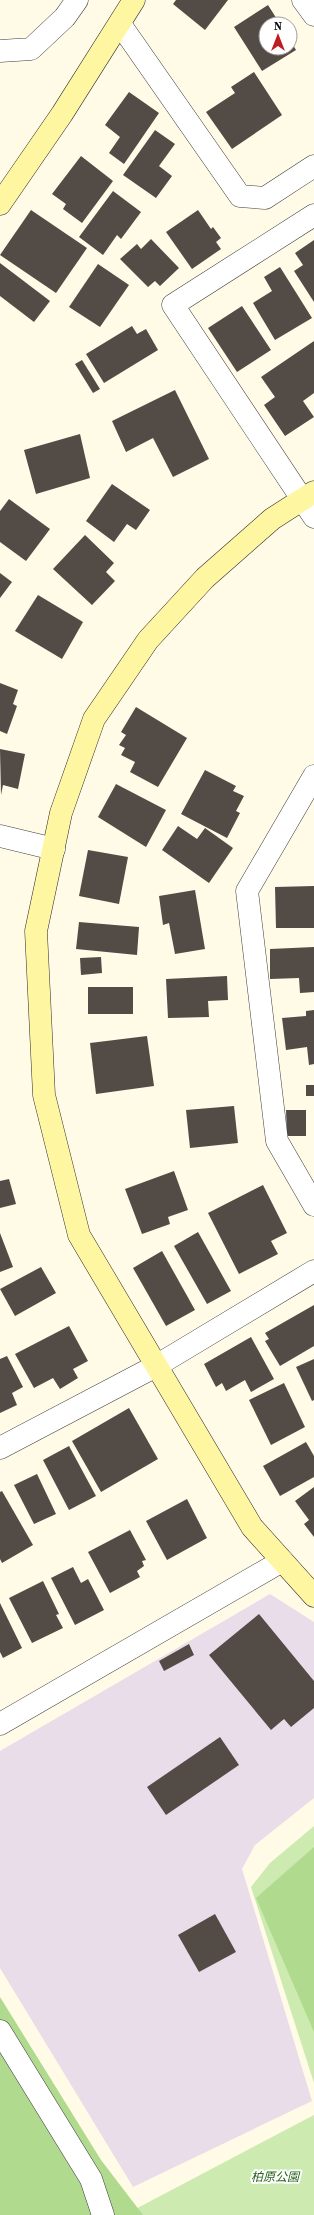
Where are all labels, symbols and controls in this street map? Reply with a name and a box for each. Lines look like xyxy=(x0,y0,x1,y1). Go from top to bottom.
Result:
north arrow xyxy=(258,16,298,56)
text: N xyxy=(274,19,282,34)
park label: 柏原公園 xyxy=(251,2169,301,2185)

